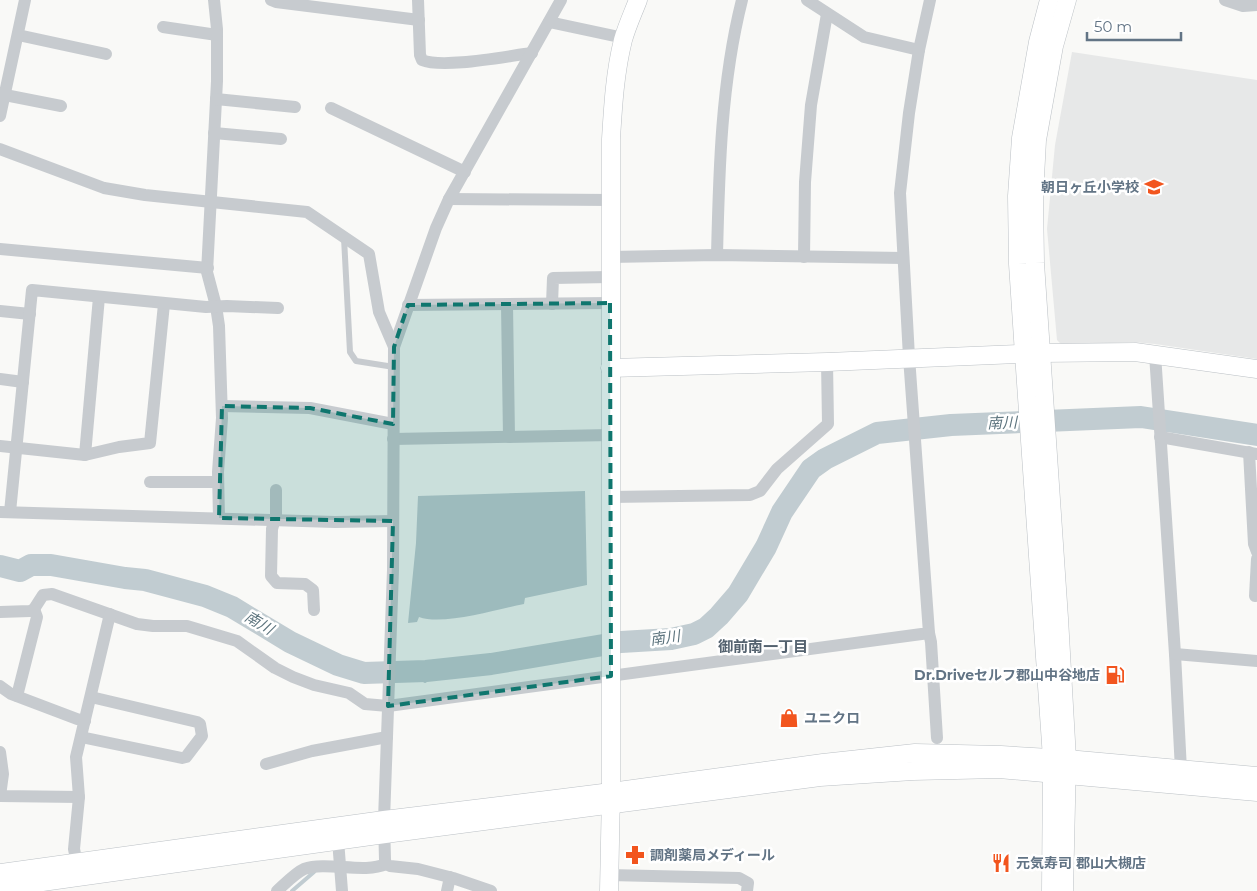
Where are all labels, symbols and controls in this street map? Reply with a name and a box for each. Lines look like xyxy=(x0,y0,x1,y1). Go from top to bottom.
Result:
scale bar xyxy=(1087,10,1181,42)
text: 50 m xyxy=(1094,17,1132,36)
school or university icon: 朝日ヶ丘小学校 xyxy=(1143,176,1165,198)
place label: 朝日ヶ丘小学校 xyxy=(1041,178,1139,196)
water label: 南川 xyxy=(987,412,1019,433)
water label: 南川 xyxy=(242,607,279,639)
water label: 南川 xyxy=(649,626,683,649)
district label: 御前南一丁目 xyxy=(718,637,808,656)
fuel station icon: Dr.Driveセルフ郡山中谷地店 xyxy=(1104,664,1126,686)
place label: Dr.Driveセルフ郡山中谷地店 xyxy=(914,666,1100,684)
shop icon: ユニクロ xyxy=(778,707,800,729)
place label: ユニクロ xyxy=(804,709,860,727)
pharmacy icon: 調剤薬局メディール xyxy=(624,844,646,866)
place label: 調剤薬局メディール xyxy=(650,846,775,864)
restaurant icon: 元気寿司 郡山大槻店 xyxy=(990,852,1012,874)
place label: 元気寿司 郡山大槻店 xyxy=(1016,854,1146,872)

